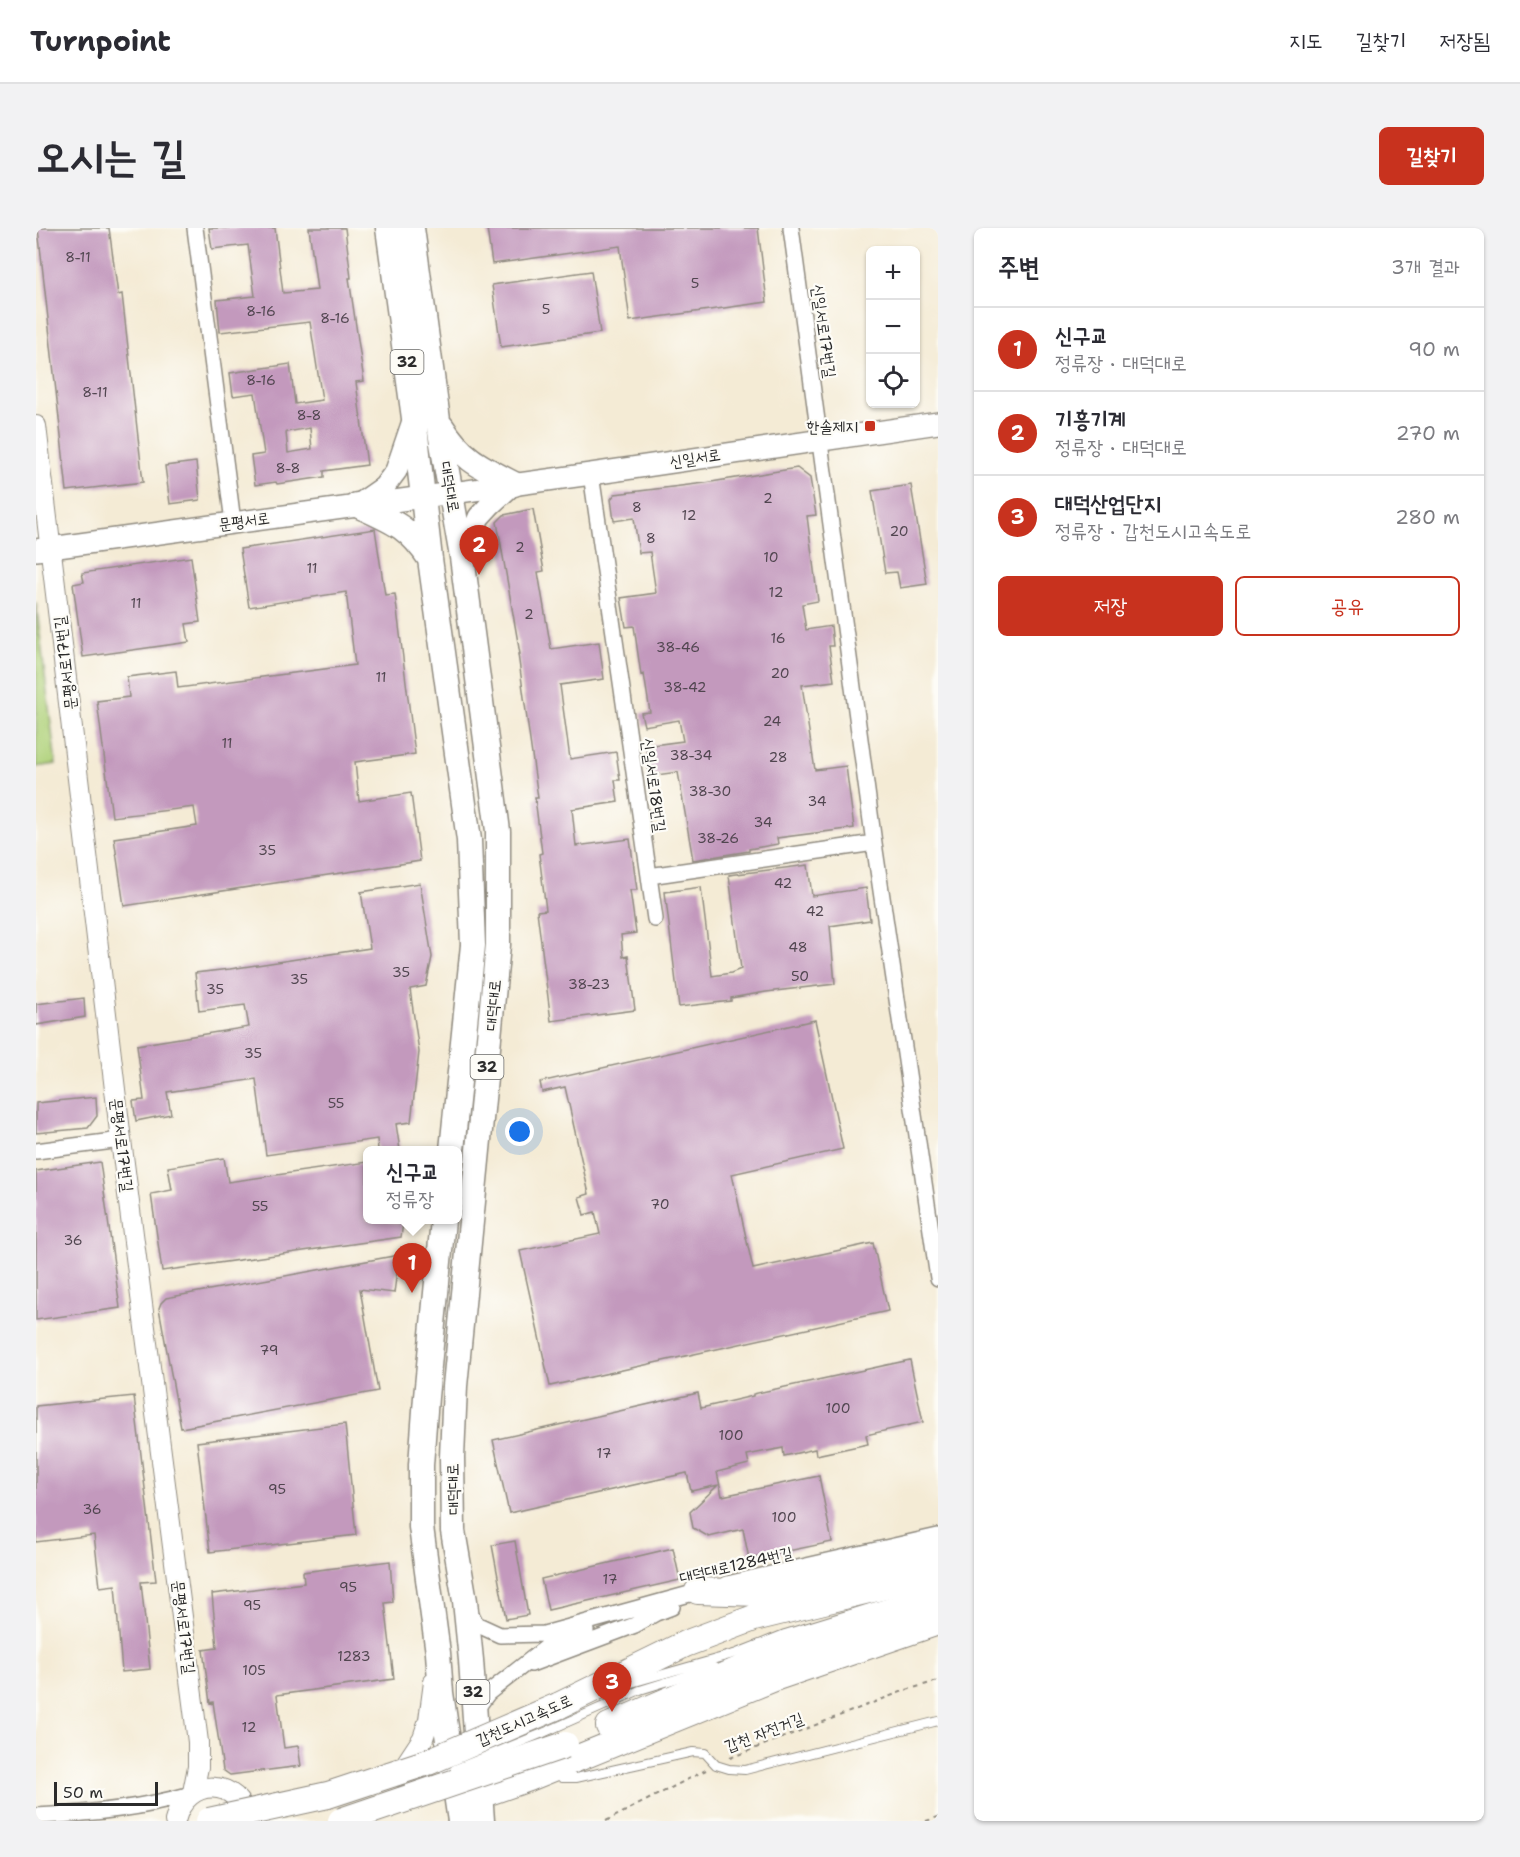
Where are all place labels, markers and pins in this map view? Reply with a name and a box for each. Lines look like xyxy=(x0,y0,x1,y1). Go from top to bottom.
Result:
place label: 한솔제지 xyxy=(807,416,858,437)
marker: 한솔제지 xyxy=(863,419,877,433)
pin: 2 xyxy=(460,526,498,575)
pin: 1 xyxy=(392,1244,431,1293)
pin: 3 xyxy=(592,1662,632,1712)

